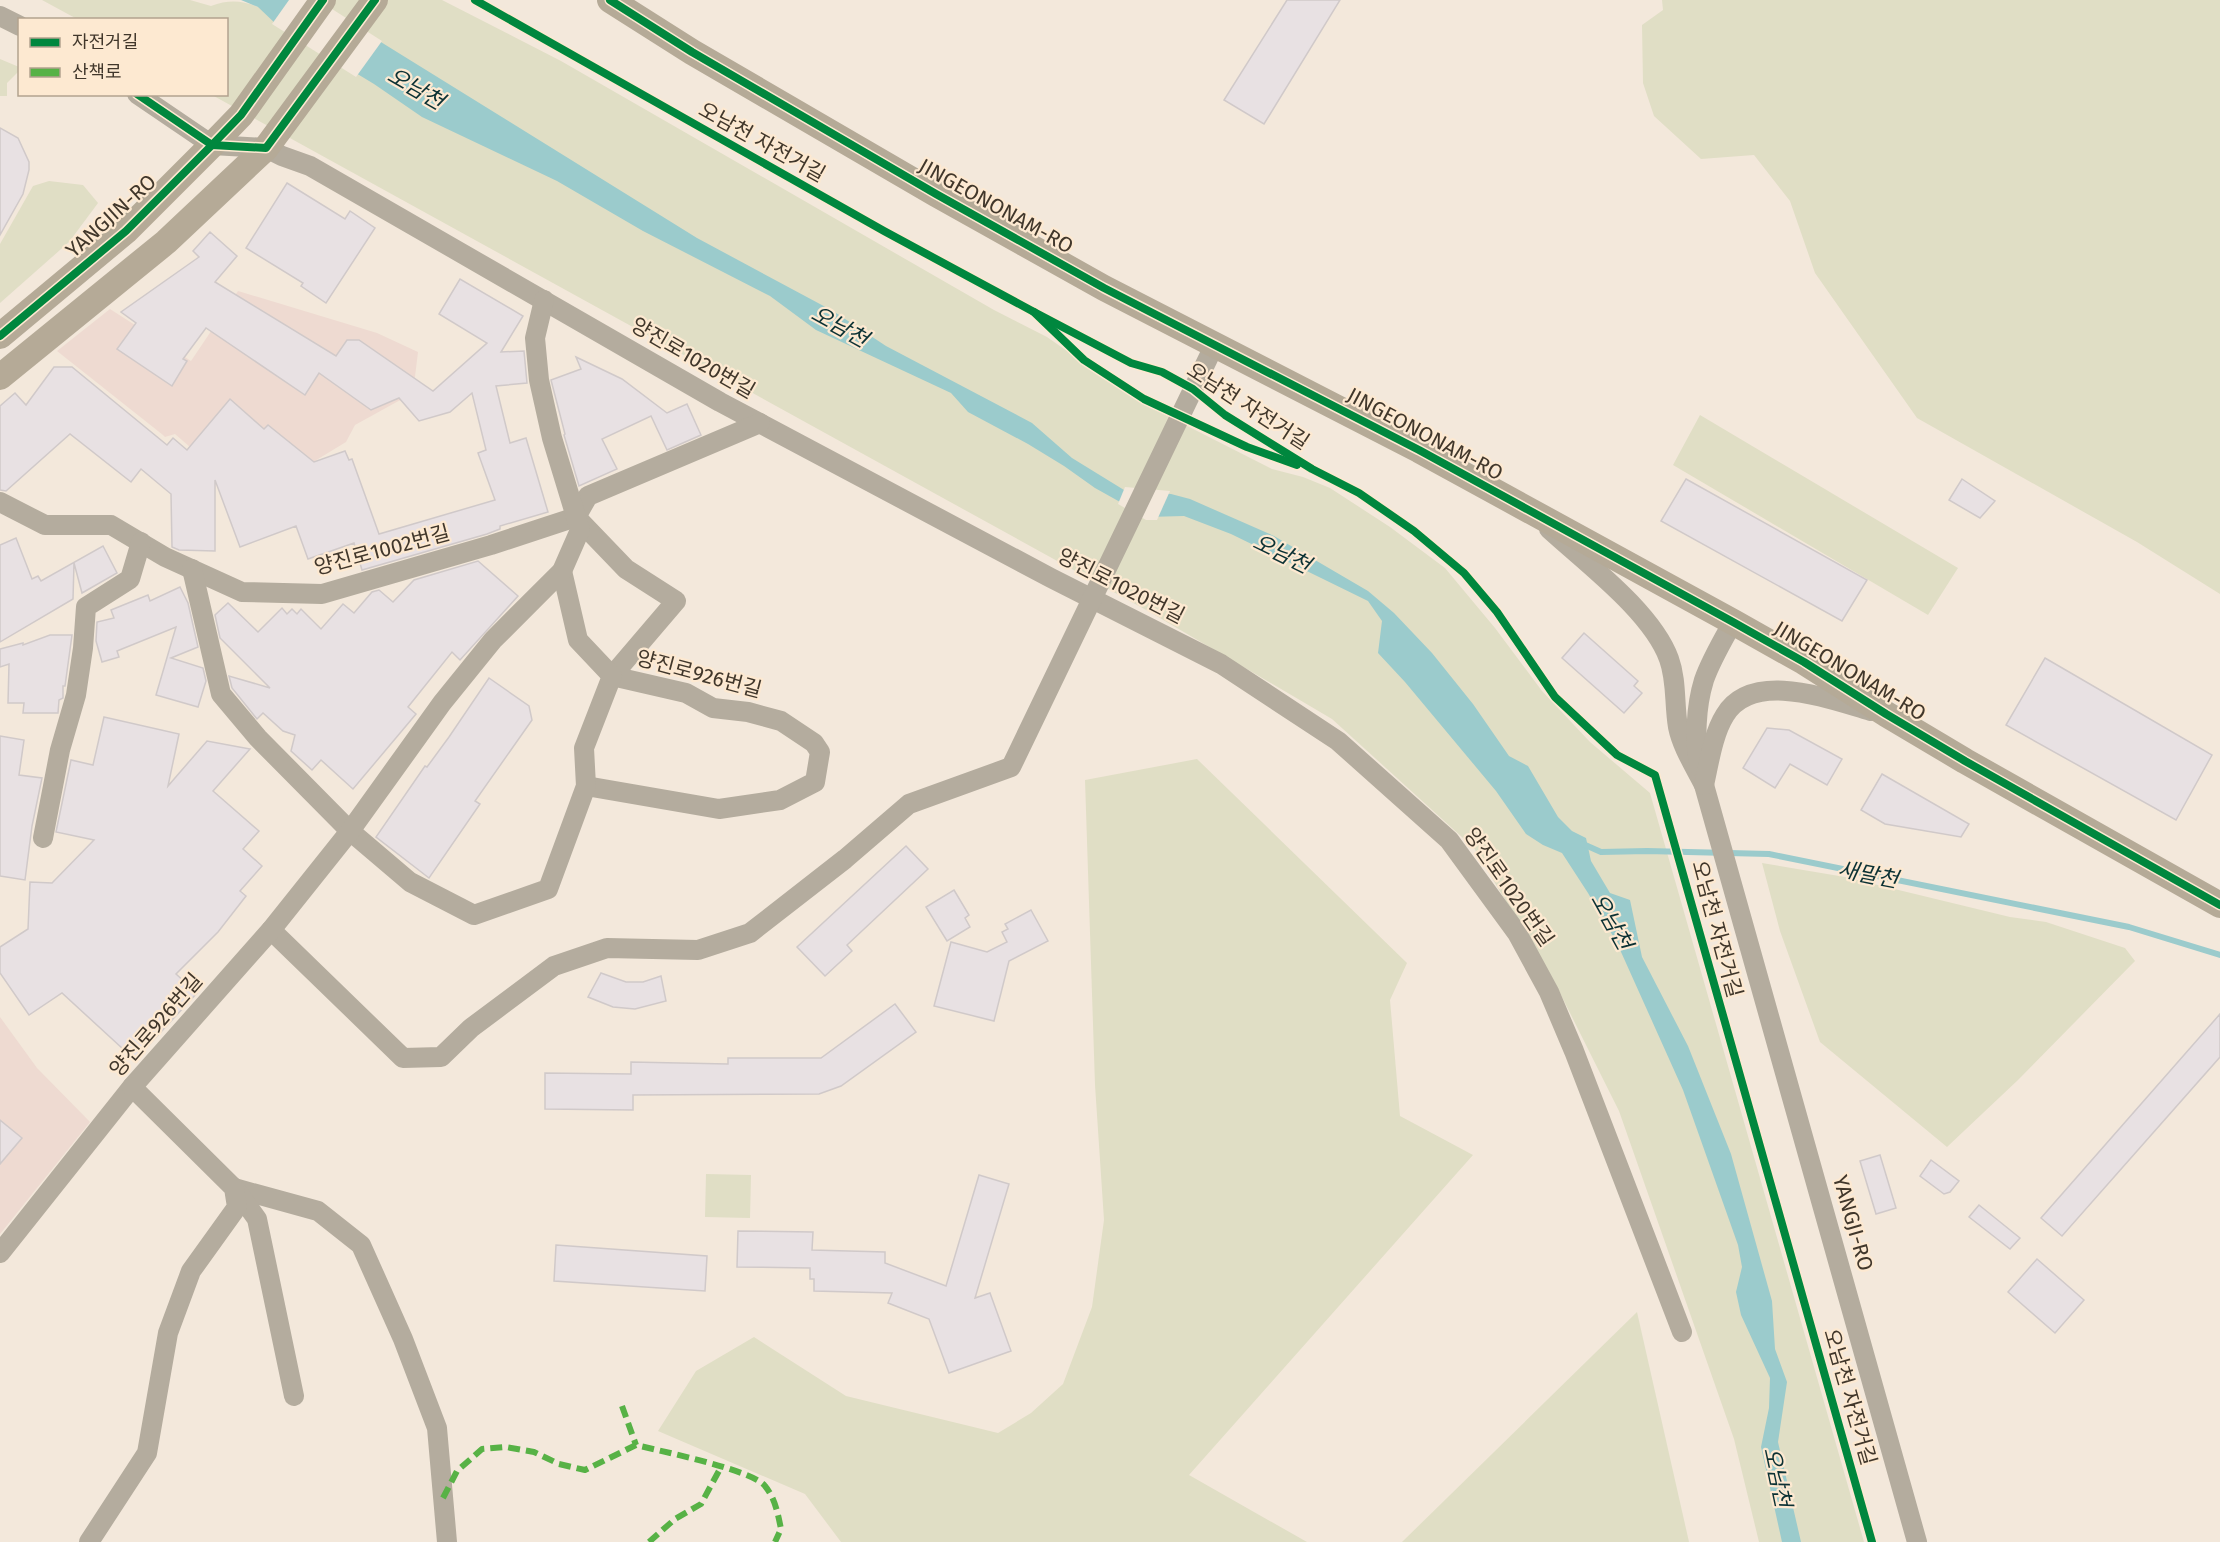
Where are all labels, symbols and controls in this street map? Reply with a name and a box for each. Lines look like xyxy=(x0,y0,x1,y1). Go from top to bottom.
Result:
legend xyxy=(18,18,228,96)
text: 자전거길 xyxy=(72,31,138,53)
text: 산책로 xyxy=(72,61,122,83)
water label: 오남천 xyxy=(383,62,451,117)
street label: 오남천 자전거길 xyxy=(694,96,830,188)
street label: JINGEONONAM-RO xyxy=(914,153,1078,259)
street label: YANGJIN-RO xyxy=(60,169,162,263)
water label: 오남천 xyxy=(807,300,875,354)
street label: 양진로1020번길 xyxy=(626,312,760,404)
street label: 오남천 자전거길 xyxy=(1182,357,1314,455)
street label: JINGEONONAM-RO xyxy=(1343,382,1507,486)
street label: 양진로1002번길 xyxy=(311,519,453,581)
water label: 오남천 xyxy=(1249,528,1317,580)
street label: 양진로1020번길 xyxy=(1053,543,1189,629)
street label: JINGEONONAM-RO xyxy=(1769,615,1931,727)
street label: 양진로926번길 xyxy=(633,645,765,703)
street label: 양진로1020번길 xyxy=(1458,822,1560,952)
water label: 새말천 xyxy=(1836,855,1903,894)
street label: 오남천 자전거길 xyxy=(1686,858,1748,1000)
water label: 오남천 xyxy=(1585,888,1639,957)
street label: 양진로926번길 xyxy=(104,968,208,1082)
street label: YANGJI-RO xyxy=(1827,1172,1879,1274)
street label: 오남천 자전거길 xyxy=(1818,1326,1882,1468)
water label: 오남천 xyxy=(1758,1445,1798,1512)

